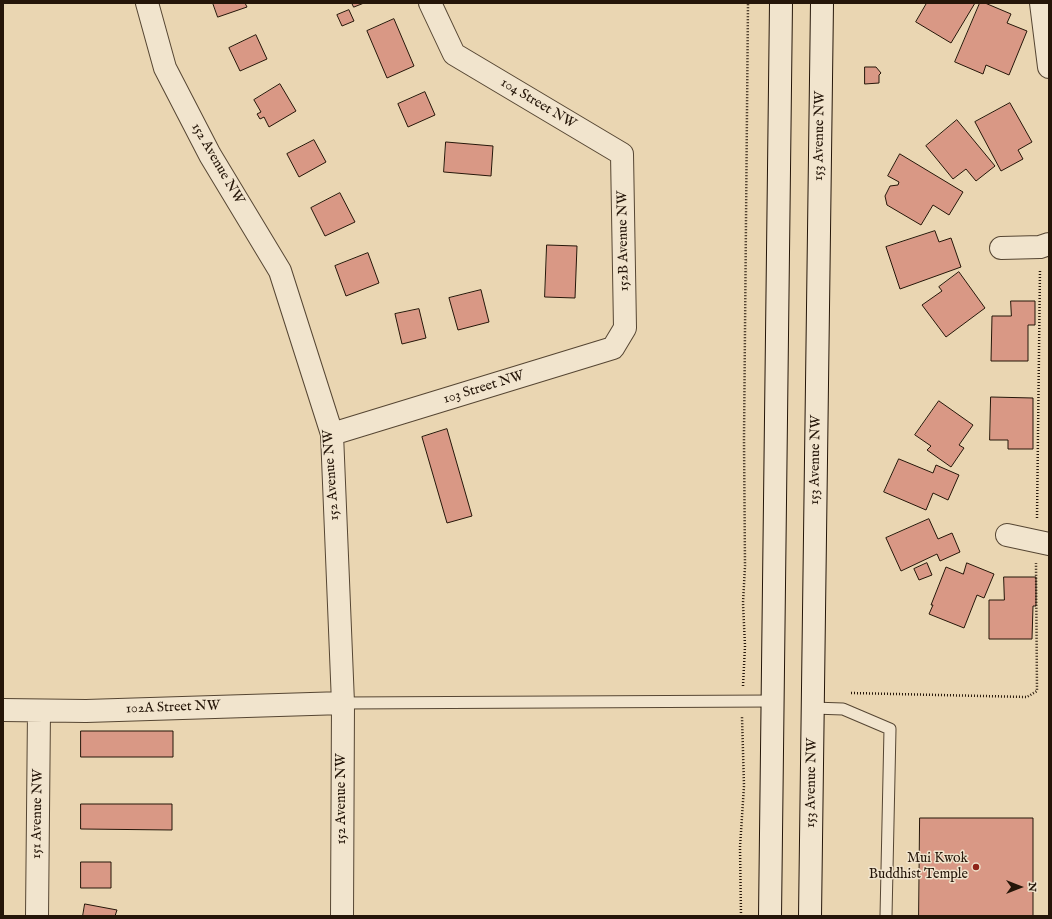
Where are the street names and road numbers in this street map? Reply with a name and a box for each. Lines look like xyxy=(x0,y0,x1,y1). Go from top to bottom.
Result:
street label: 104 Street NW xyxy=(497,75,579,133)
street label: 153 Avenue NW xyxy=(811,91,829,181)
street label: 152 Avenue NW xyxy=(187,120,247,208)
street label: 152B Avenue NW xyxy=(615,191,633,291)
street label: 103 Street NW xyxy=(442,368,526,408)
street label: 153 Avenue NW xyxy=(807,415,825,505)
street label: 152 Avenue NW xyxy=(320,429,344,521)
street label: 102A Street NW xyxy=(126,698,220,718)
street label: 153 Avenue NW xyxy=(803,738,821,828)
street label: 152 Avenue NW xyxy=(334,753,350,845)
street label: 151 Avenue NW xyxy=(29,769,47,859)

